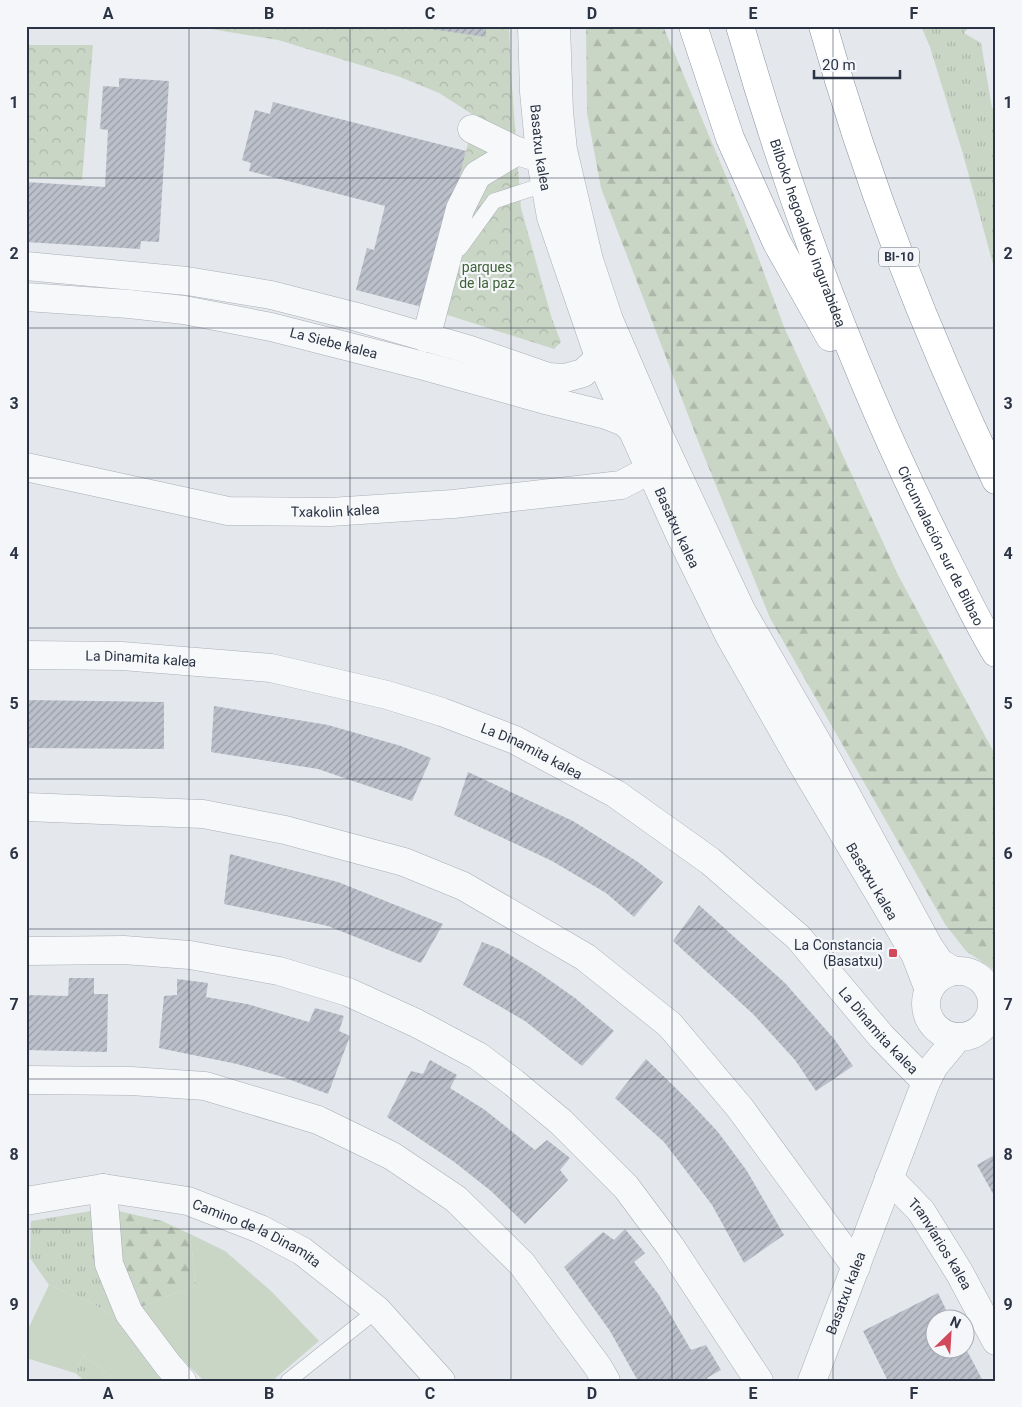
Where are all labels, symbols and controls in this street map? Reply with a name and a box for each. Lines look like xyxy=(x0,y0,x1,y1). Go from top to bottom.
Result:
text: A xyxy=(103,4,114,23)
text: B xyxy=(264,4,274,23)
text: C xyxy=(425,4,435,23)
text: D xyxy=(587,4,597,23)
text: E xyxy=(749,4,758,23)
text: F xyxy=(910,4,919,23)
scale bar xyxy=(814,48,901,80)
text: 20 m xyxy=(822,56,856,74)
text: 1 xyxy=(9,93,19,112)
text: 1 xyxy=(1003,93,1013,112)
street label: Basatxu kalea xyxy=(527,104,554,192)
street label: Bilboko hegoaldeko ingurabidea xyxy=(767,137,849,330)
text: 2 xyxy=(9,244,19,263)
text: 2 xyxy=(1003,244,1013,263)
road number: BI-10 xyxy=(879,248,919,266)
park label: parques de la paz xyxy=(459,259,515,291)
street label: La Siebe kalea xyxy=(288,324,379,362)
text: 3 xyxy=(9,394,19,413)
text: 3 xyxy=(1003,394,1013,413)
street label: Circunvalación sur de Bilbao xyxy=(894,463,987,628)
street label: Basatxu kalea xyxy=(651,485,703,571)
street label: Txakolin kalea xyxy=(291,501,380,520)
text: 4 xyxy=(9,544,19,563)
text: 4 xyxy=(1003,544,1013,563)
street label: La Dinamita kalea xyxy=(85,648,197,670)
text: 5 xyxy=(9,694,19,713)
text: 5 xyxy=(1003,694,1013,713)
street label: La Dinamita kalea xyxy=(479,720,585,783)
street label: Basatxu kalea xyxy=(843,840,901,923)
text: 6 xyxy=(9,844,19,863)
text: 6 xyxy=(1003,844,1013,863)
place label: La Constancia (Basatxu) xyxy=(794,937,883,970)
marker: La Constancia (Basatxu) xyxy=(887,947,899,959)
street label: La Dinamita kalea xyxy=(835,984,922,1077)
text: 7 xyxy=(9,995,19,1014)
text: 7 xyxy=(1003,995,1013,1014)
text: 8 xyxy=(9,1145,19,1164)
text: 8 xyxy=(1003,1145,1013,1164)
street label: Tranviarios kalea xyxy=(905,1195,975,1292)
street label: Camino de la Dinamita xyxy=(190,1196,324,1271)
street label: Basatxu kalea xyxy=(822,1250,868,1337)
text: 9 xyxy=(9,1295,19,1314)
text: 9 xyxy=(1003,1295,1013,1314)
north arrow xyxy=(924,1310,974,1360)
text: N xyxy=(948,1313,963,1332)
text: A xyxy=(103,1384,114,1403)
text: B xyxy=(264,1384,274,1403)
text: C xyxy=(425,1384,435,1403)
text: D xyxy=(587,1384,597,1403)
text: E xyxy=(749,1384,758,1403)
text: F xyxy=(910,1384,919,1403)

